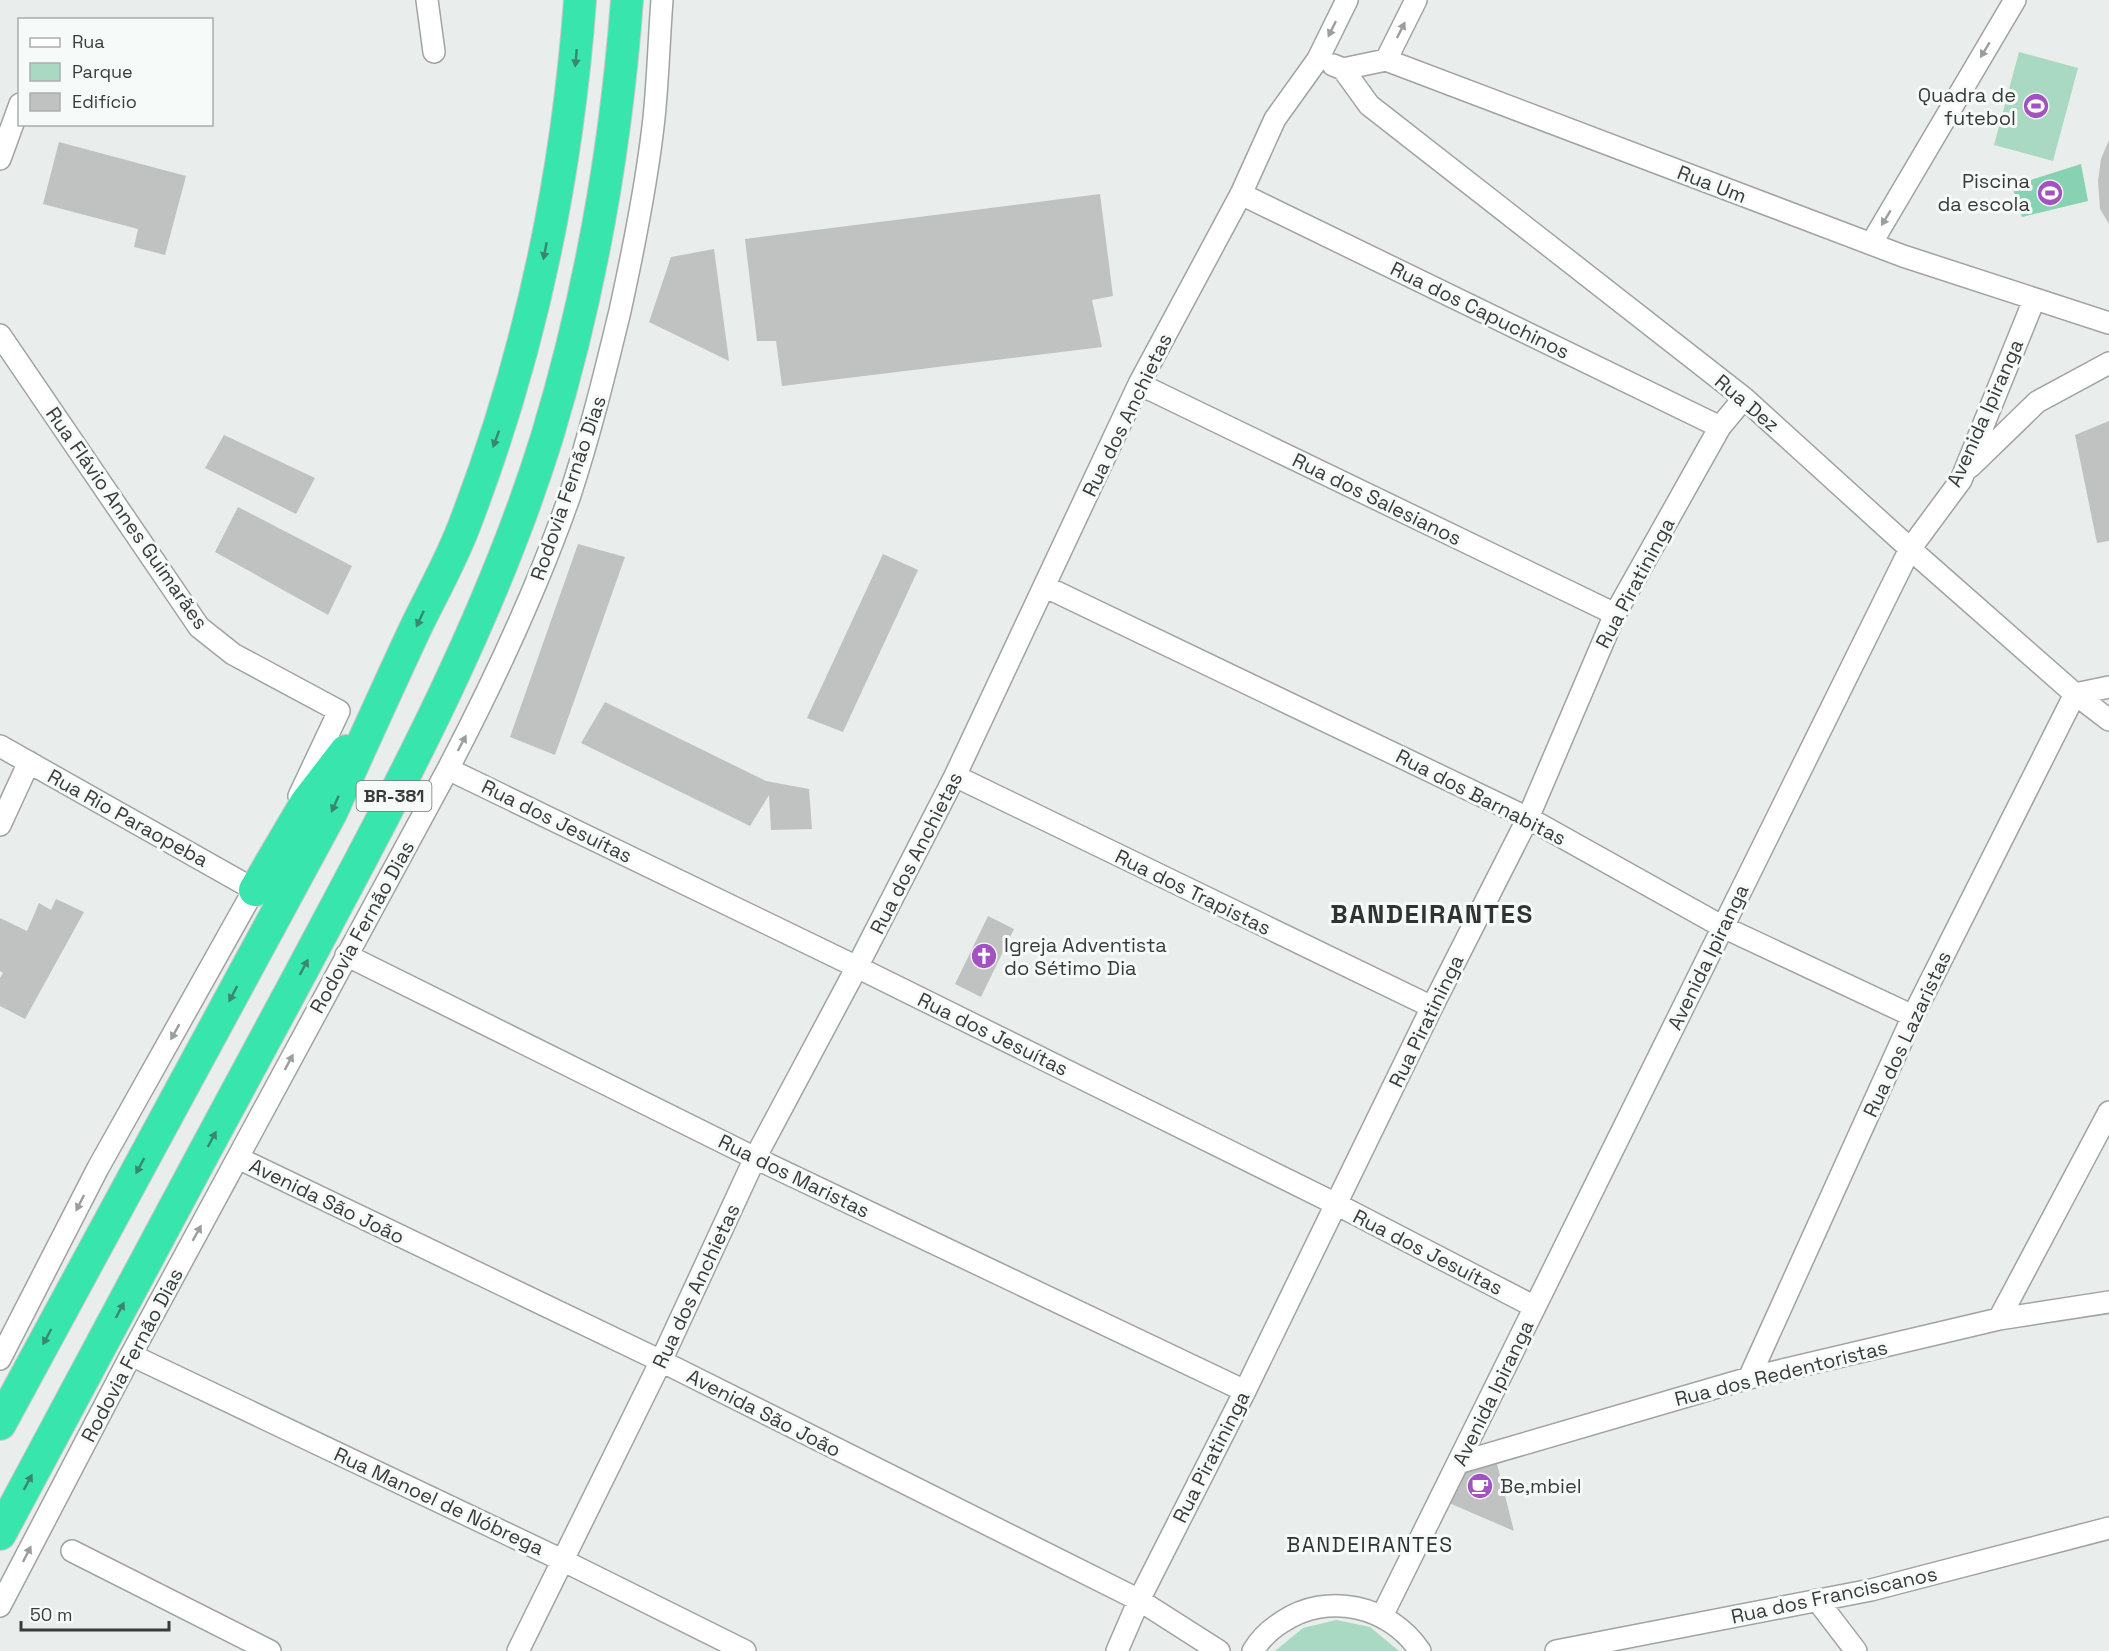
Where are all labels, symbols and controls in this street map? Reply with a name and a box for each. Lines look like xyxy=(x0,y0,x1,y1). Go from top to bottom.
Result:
legend xyxy=(18,18,213,126)
one-way arrow xyxy=(1328,21,1337,38)
one-way arrow xyxy=(1396,21,1406,38)
text: Rua xyxy=(72,30,105,53)
one-way arrow xyxy=(1980,42,1991,58)
one-way arrow xyxy=(571,49,581,68)
text: Parque xyxy=(72,60,133,83)
place label: Quadra de futebol xyxy=(1918,82,2016,131)
text: Edifício xyxy=(72,90,137,113)
sports icon: Quadra de futebol xyxy=(2021,91,2051,121)
street label: Rua Um xyxy=(1674,159,1750,209)
place label: Piscina da escola xyxy=(1937,168,2030,217)
sports icon: Piscina da escola xyxy=(2035,178,2065,208)
one-way arrow xyxy=(1881,210,1891,227)
one-way arrow xyxy=(540,241,549,260)
street label: Rua dos Capuchinos xyxy=(1386,255,1574,365)
street label: Rua dos Anchietas xyxy=(1076,329,1178,501)
street label: Avenida Ipiranga xyxy=(1941,335,2029,491)
street label: Rua Dez xyxy=(1709,368,1785,438)
street label: Rodovia Fernão Dias xyxy=(524,392,612,584)
street label: Rua Flávio Annes Guimarães xyxy=(40,402,214,634)
one-way arrow xyxy=(490,430,500,448)
street label: Rua dos Salesianos xyxy=(1288,447,1466,551)
street label: Rua Piratininga xyxy=(1590,513,1680,653)
one-way arrow xyxy=(416,610,425,627)
one-way arrow xyxy=(457,734,467,751)
street label: Rua dos Barnabitas xyxy=(1392,743,1570,851)
street label: Rua Rio Paraopeba xyxy=(43,763,213,873)
street label: Rua dos Anchietas xyxy=(864,767,968,939)
street label: Rua dos Jesuítas xyxy=(477,773,637,869)
road number: BR-381 xyxy=(356,781,432,811)
one-way arrow xyxy=(331,796,340,813)
street label: Rodovia Fernão Dias xyxy=(304,836,420,1018)
street label: Rua dos Trapistas xyxy=(1111,843,1275,941)
street label: Avenida Ipiranga xyxy=(1661,880,1755,1034)
district label: BANDEIRANTES xyxy=(1330,897,1534,931)
place label: Igreja Adventista do Sétimo Dia xyxy=(1004,932,1167,981)
church icon: Igreja Adventista do Sétimo Dia xyxy=(969,941,999,971)
street label: Rua dos Lazaristas xyxy=(1857,947,1957,1121)
street label: Rua Piratininga xyxy=(1383,950,1469,1092)
one-way arrow xyxy=(299,958,309,975)
one-way arrow xyxy=(228,986,238,1003)
street label: Rua dos Jesuítas xyxy=(913,986,1073,1082)
one-way arrow xyxy=(170,1024,180,1041)
one-way arrow xyxy=(284,1053,294,1070)
street label: Rua dos Maristas xyxy=(714,1128,874,1224)
one-way arrow xyxy=(207,1130,217,1147)
street label: Avenida São João xyxy=(245,1152,409,1250)
one-way arrow xyxy=(135,1158,145,1175)
one-way arrow xyxy=(75,1194,85,1211)
street label: Rua dos Anchietas xyxy=(646,1200,746,1372)
street label: Rua dos Jesuítas xyxy=(1349,1203,1507,1301)
one-way arrow xyxy=(192,1225,202,1242)
street label: Rodovia Fernão Dias xyxy=(75,1264,189,1446)
one-way arrow xyxy=(115,1302,125,1319)
street label: Avenida Ipiranga xyxy=(1446,1316,1540,1470)
one-way arrow xyxy=(42,1329,52,1346)
street label: Rua dos Redentoristas xyxy=(1672,1334,1890,1412)
street label: Avenida São João xyxy=(683,1363,845,1463)
street label: Rua Piratininga xyxy=(1167,1387,1255,1527)
street label: Rua Manoel de Nóbrega xyxy=(330,1441,548,1561)
cafe icon: Be,mbiel xyxy=(1465,1471,1495,1501)
place label: Be,mbiel xyxy=(1500,1473,1582,1499)
one-way arrow xyxy=(23,1474,33,1491)
district label: BANDEIRANTES xyxy=(1286,1531,1454,1558)
one-way arrow xyxy=(22,1546,32,1563)
street label: Rua dos Franciscanos xyxy=(1728,1560,1940,1630)
scale bar xyxy=(21,1594,170,1632)
text: 50 m xyxy=(30,1603,72,1626)

